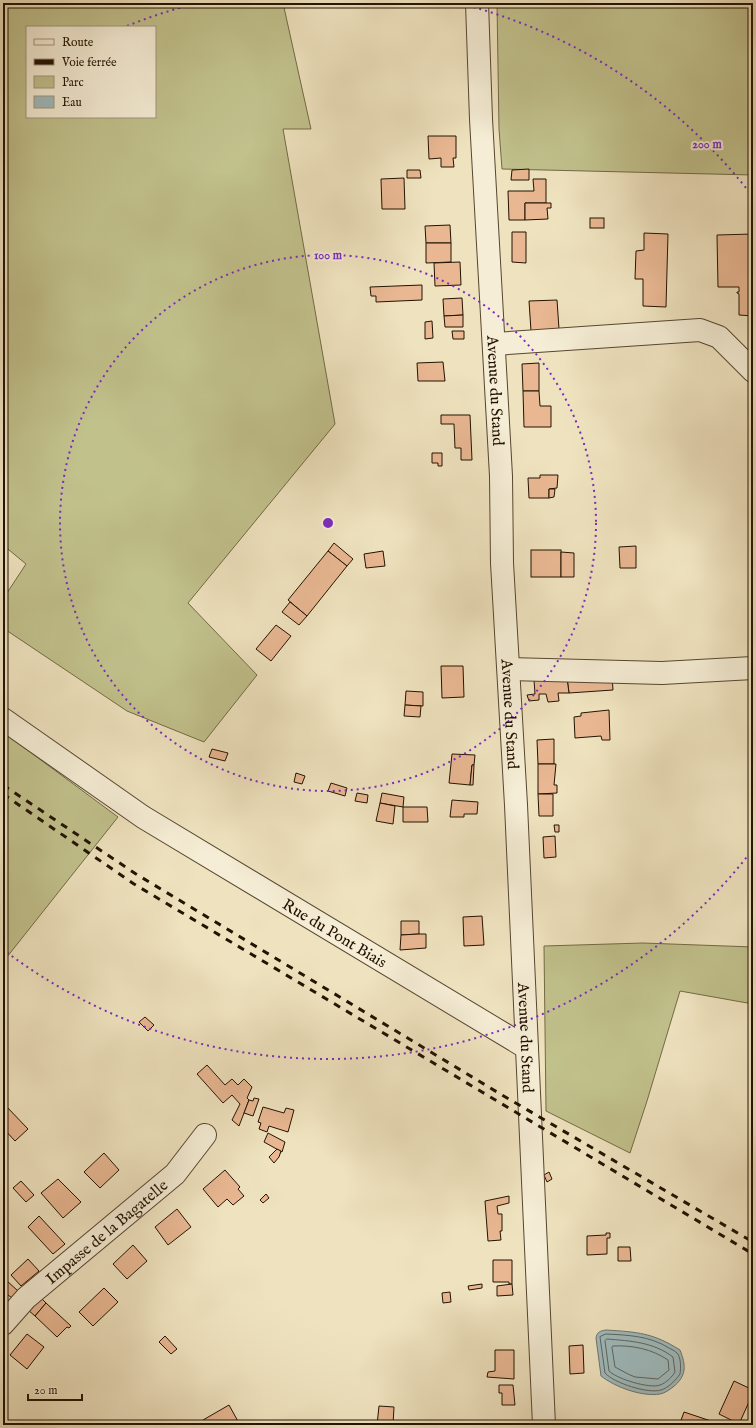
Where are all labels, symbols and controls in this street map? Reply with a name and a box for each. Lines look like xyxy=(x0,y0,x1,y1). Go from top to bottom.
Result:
legend xyxy=(26,26,156,118)
text: Route xyxy=(62,35,94,50)
text: Voie ferrée xyxy=(61,55,117,70)
text: Parc xyxy=(62,75,84,90)
text: Eau xyxy=(62,95,82,110)
text: 200 m xyxy=(692,137,722,152)
text: 100 m xyxy=(314,248,343,263)
street label: Avenue du Stand xyxy=(481,334,507,447)
centre of rings xyxy=(321,516,335,530)
street label: Avenue du Stand xyxy=(496,658,522,770)
street label: Rue du Pont Biais xyxy=(278,895,390,973)
street label: Avenue du Stand xyxy=(512,981,537,1094)
street label: Impasse de la Bagatelle xyxy=(42,1176,173,1289)
scale bar xyxy=(28,1376,82,1402)
text: 20 m xyxy=(34,1383,57,1398)

